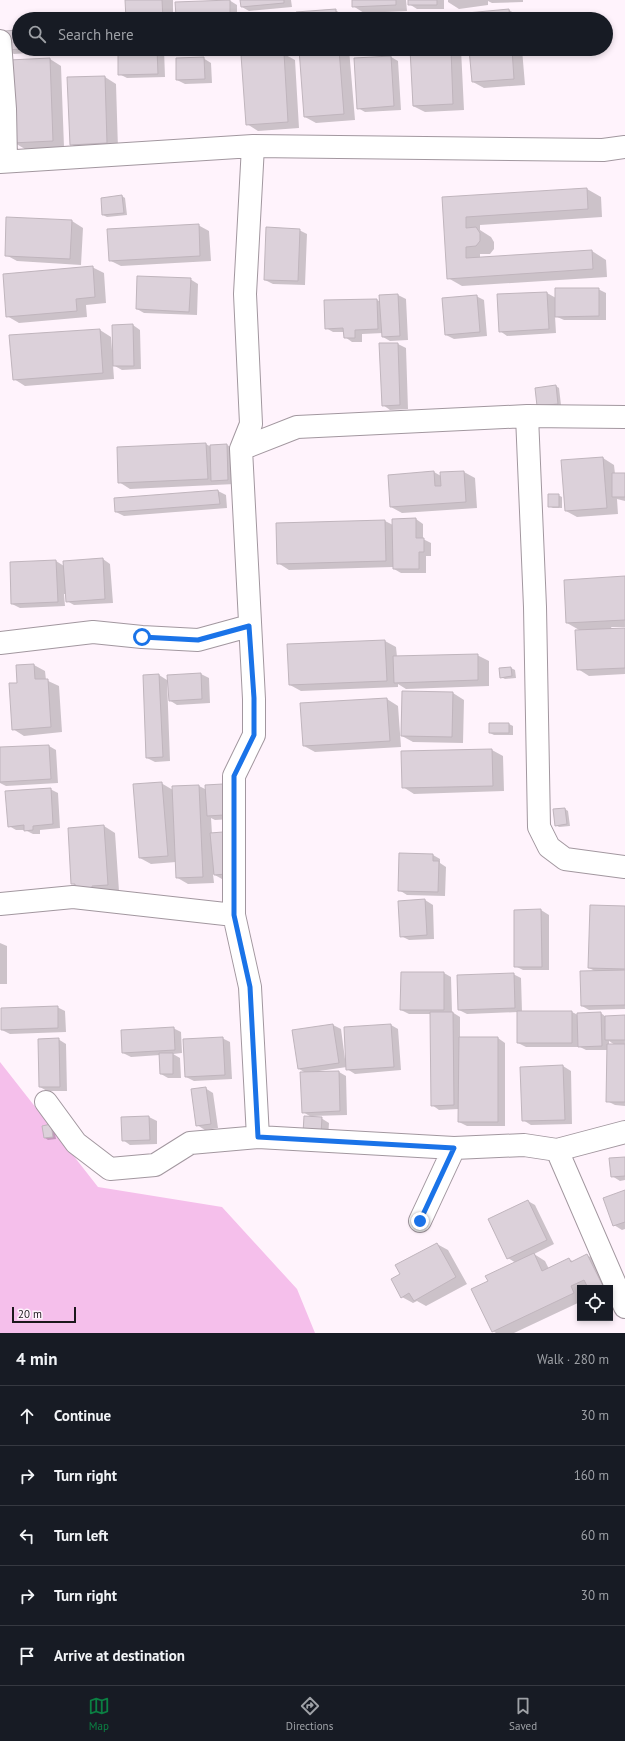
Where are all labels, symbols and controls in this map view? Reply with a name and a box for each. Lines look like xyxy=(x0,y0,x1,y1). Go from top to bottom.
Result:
search box xyxy=(12,12,613,56)
icon: search xyxy=(26,23,48,45)
text: Search here xyxy=(58,25,134,44)
route start xyxy=(133,628,151,646)
route end xyxy=(411,1212,429,1230)
map controls xyxy=(577,1285,613,1321)
button: locate xyxy=(577,1285,613,1321)
scale bar xyxy=(12,1305,76,1324)
text: 20 m xyxy=(18,1307,42,1321)
text: 4 min xyxy=(16,1348,57,1370)
text: Walk · 280 m xyxy=(537,1351,609,1368)
icon: ahead xyxy=(16,1405,38,1427)
text: Continue xyxy=(54,1406,111,1425)
text: 30 m xyxy=(581,1407,609,1424)
icon: right xyxy=(16,1465,38,1487)
text: Turn right xyxy=(54,1466,117,1485)
text: 160 m xyxy=(574,1467,609,1484)
icon: left xyxy=(16,1525,38,1547)
text: Turn left xyxy=(54,1526,108,1545)
text: 60 m xyxy=(581,1527,609,1544)
icon: right xyxy=(16,1585,38,1607)
text: Turn right xyxy=(54,1586,117,1605)
text: 30 m xyxy=(581,1587,609,1604)
icon: arrive xyxy=(16,1645,38,1667)
text: Arrive at destination xyxy=(54,1646,185,1665)
tab: Map xyxy=(88,1695,110,1733)
tab: Directions xyxy=(286,1695,333,1733)
tab: Saved xyxy=(509,1695,537,1733)

